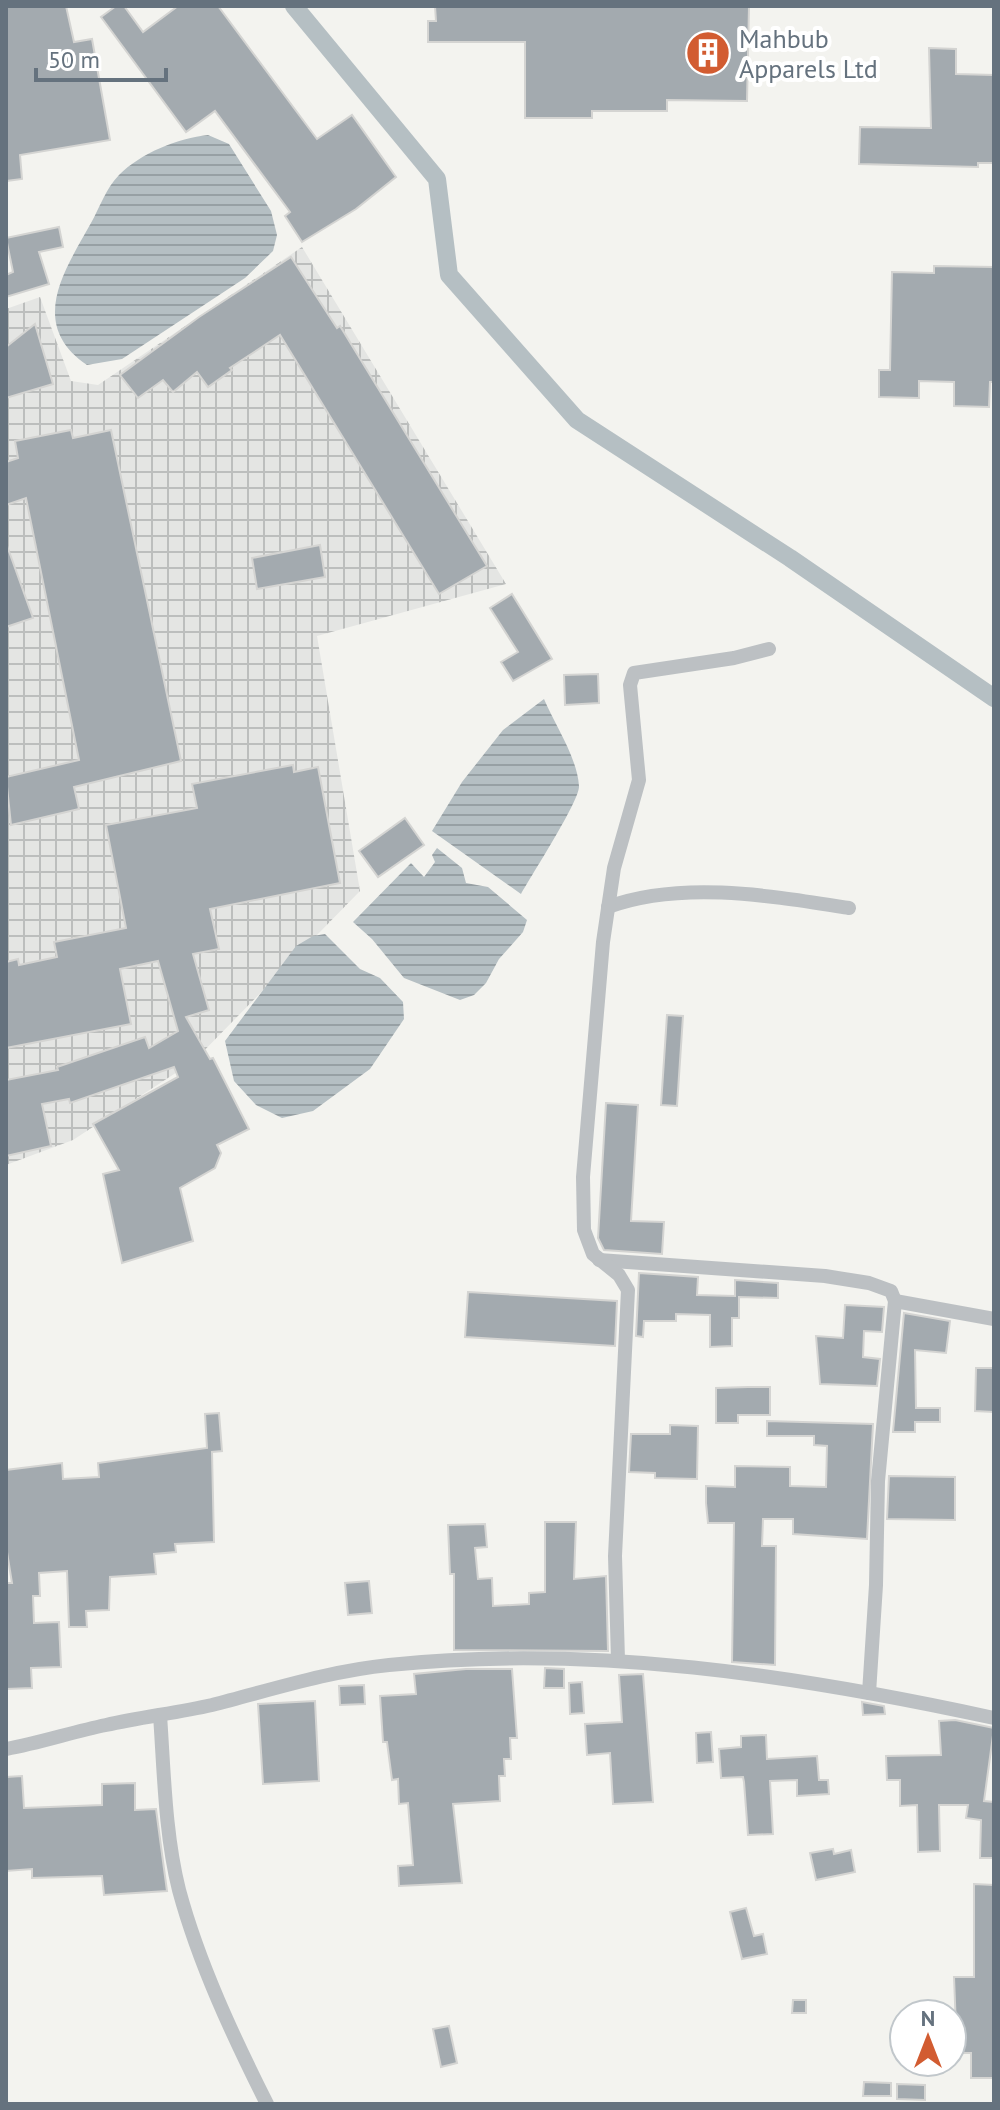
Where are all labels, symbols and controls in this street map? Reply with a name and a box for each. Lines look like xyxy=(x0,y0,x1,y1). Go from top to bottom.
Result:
place label: Mahbub Apparels Ltd xyxy=(739,22,878,85)
building icon: Mahbub Apparels Ltd xyxy=(684,29,732,77)
scale bar xyxy=(36,32,166,82)
text: 50 m xyxy=(48,44,100,75)
north arrow xyxy=(888,1998,968,2078)
text: N xyxy=(921,2004,935,2032)

